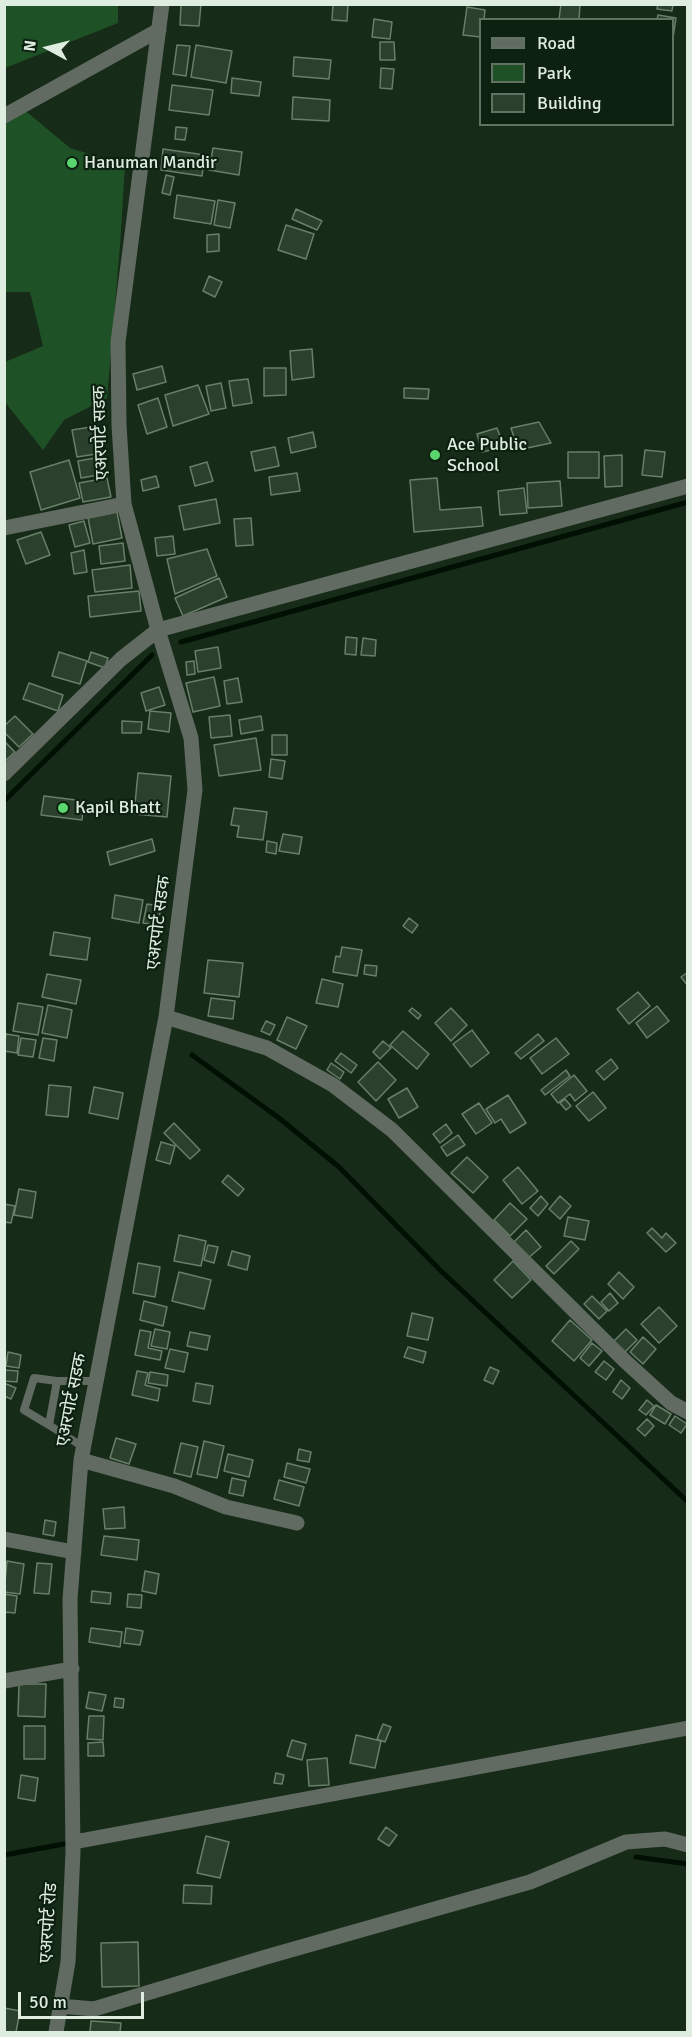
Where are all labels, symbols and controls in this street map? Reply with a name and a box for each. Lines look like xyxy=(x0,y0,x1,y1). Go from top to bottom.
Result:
north arrow xyxy=(18,18,78,78)
legend xyxy=(479,18,674,126)
text: Road xyxy=(537,32,576,54)
text: N xyxy=(20,39,41,53)
text: Park xyxy=(537,62,572,84)
text: Building xyxy=(537,92,601,114)
place label: Hanuman Mandir xyxy=(84,152,217,174)
marker: Hanuman Mandir xyxy=(65,156,79,170)
street label: एअरपोर्ट सडक xyxy=(89,385,113,481)
place label: Ace Public School xyxy=(447,434,527,476)
marker: Ace Public School xyxy=(428,448,442,462)
place label: Kapil Bhatt xyxy=(75,797,161,819)
marker: Kapil Bhatt xyxy=(56,801,70,815)
street label: एअरपोर्ट सडक xyxy=(143,875,175,971)
street label: एअरपोर्ट सडक xyxy=(52,1352,92,1448)
street label: एअरपोर्ट रोड xyxy=(35,1882,63,1964)
scale bar xyxy=(21,1980,147,2018)
text: 50 m xyxy=(29,1991,67,2013)

